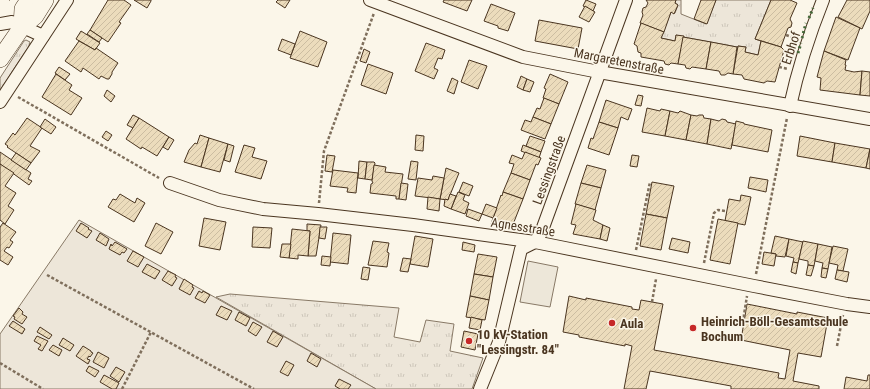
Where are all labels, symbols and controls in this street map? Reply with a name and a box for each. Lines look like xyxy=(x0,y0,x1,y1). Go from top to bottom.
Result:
street label: Erbhof xyxy=(779,30,803,66)
street label: Margaretenstraße xyxy=(573,45,665,77)
street label: Lessingstraße xyxy=(530,133,568,207)
street label: Agnesstraße xyxy=(490,215,556,239)
place label: Heinrich-Böll-Gesamtschule Bochum xyxy=(701,314,848,344)
place label: Aula xyxy=(620,316,644,331)
marker: Aula xyxy=(607,318,617,328)
marker: Heinrich-Böll-Gesamtschule Bochum xyxy=(688,323,698,333)
place label: 10 kV-Station "Lessingstr. 84" xyxy=(477,327,559,357)
marker: 10 kV-Station "Lessingstr. 84" xyxy=(464,336,474,346)

